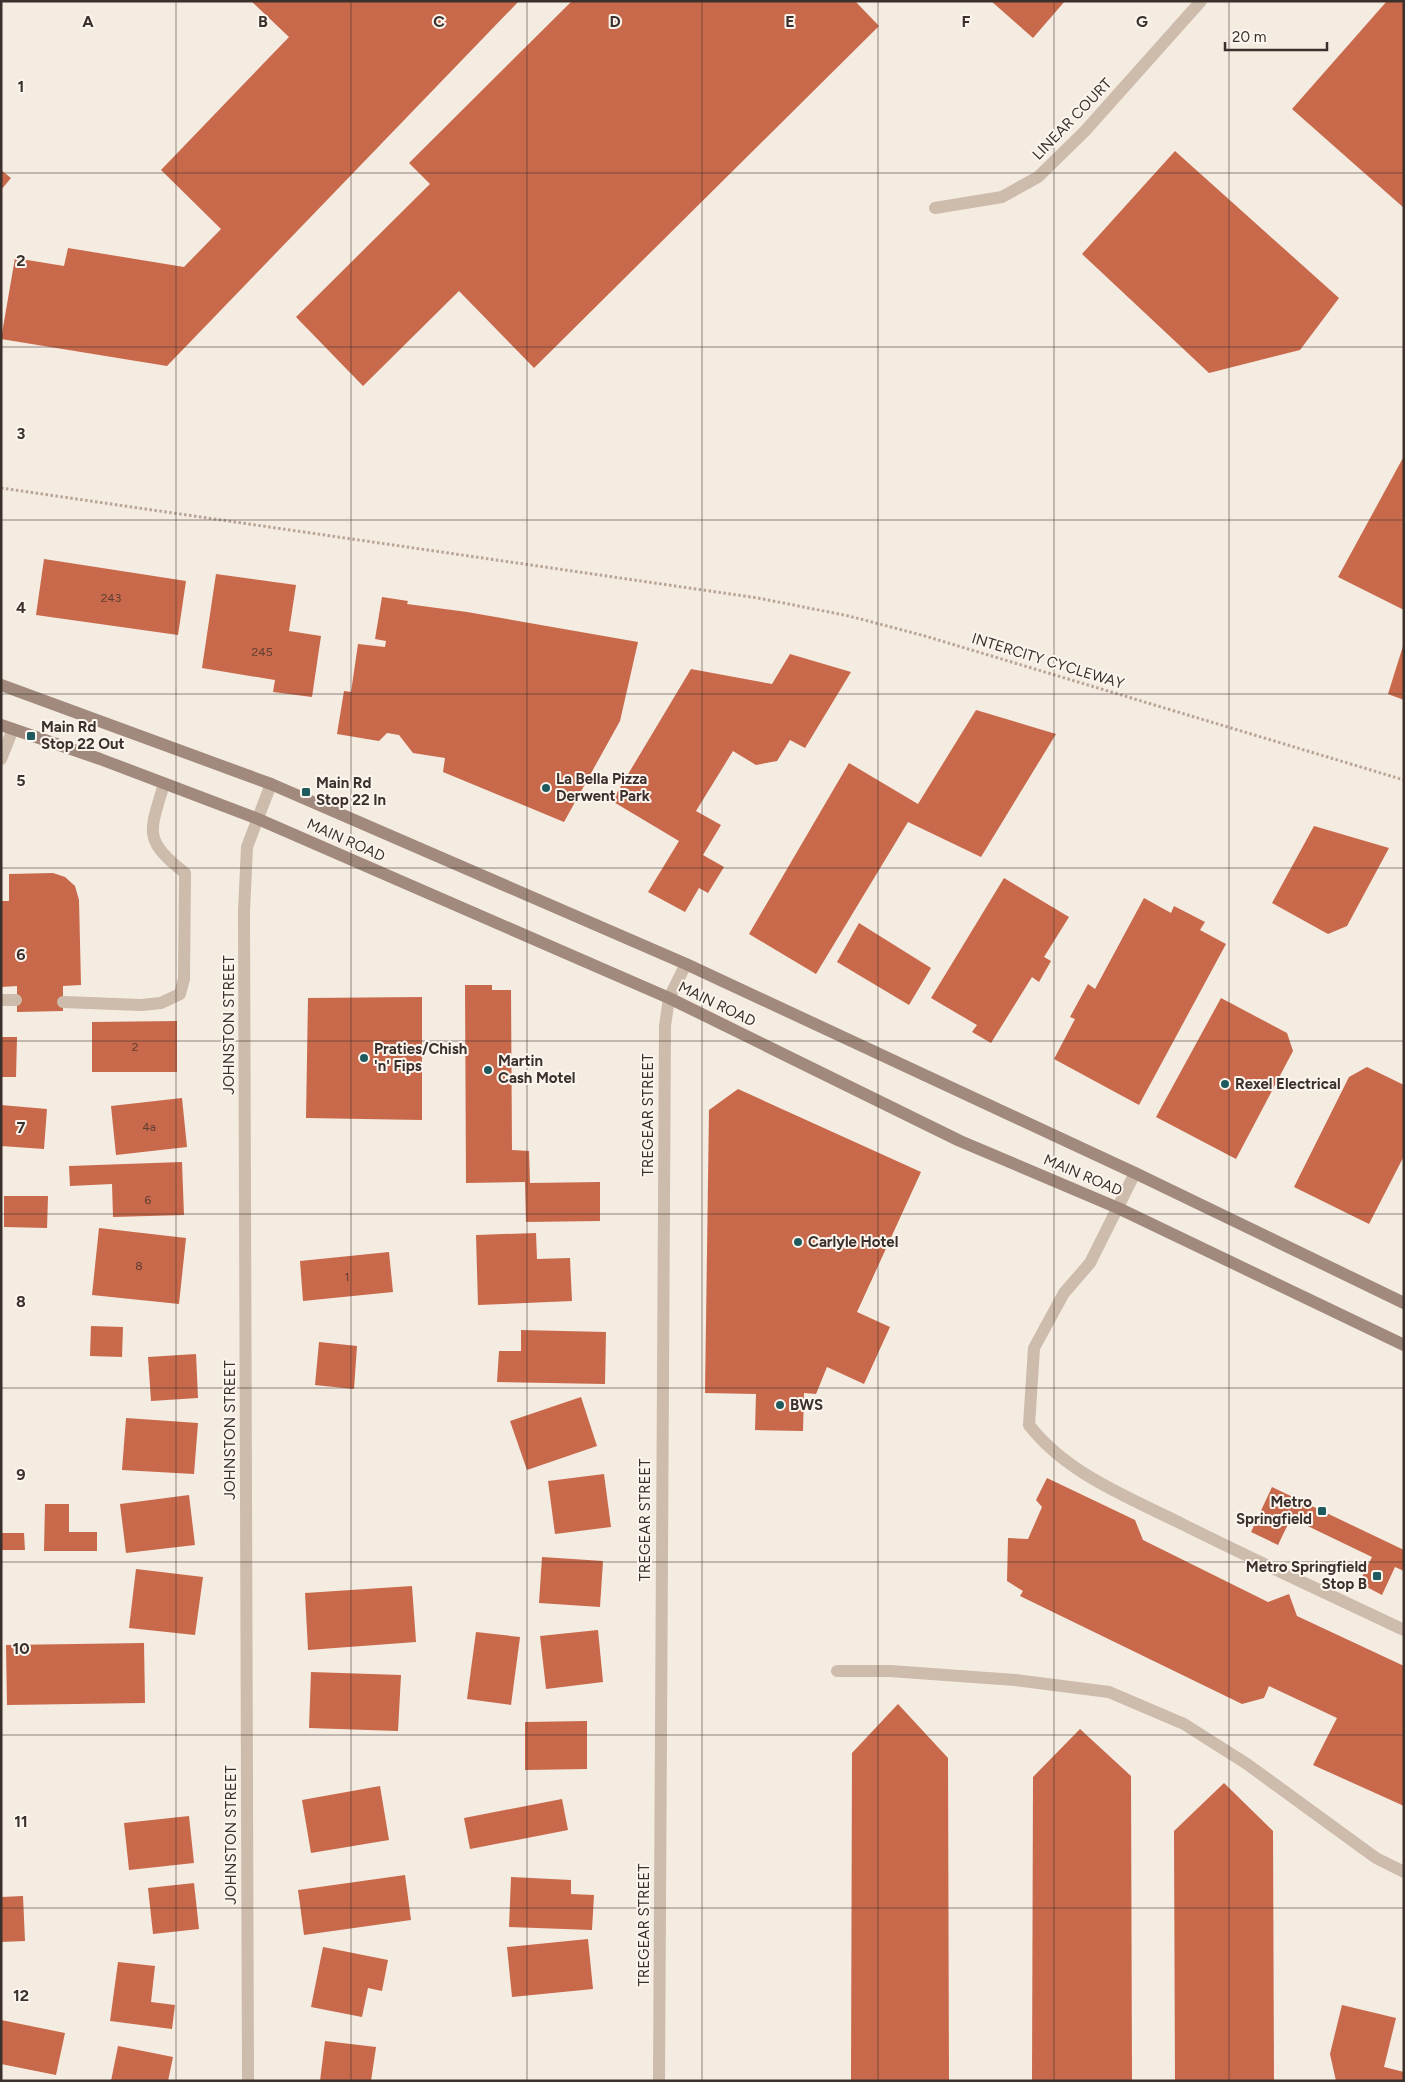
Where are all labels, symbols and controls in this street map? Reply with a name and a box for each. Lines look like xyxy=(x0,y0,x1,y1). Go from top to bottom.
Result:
text: A xyxy=(82,12,94,31)
text: B xyxy=(258,12,268,31)
text: C xyxy=(433,12,445,31)
text: D xyxy=(609,12,621,31)
text: E xyxy=(785,12,795,31)
text: F xyxy=(962,12,971,31)
text: G xyxy=(1136,12,1148,31)
scale bar xyxy=(1225,20,1328,52)
text: 20 m xyxy=(1232,28,1266,46)
street label: LINEAR COURT xyxy=(1029,74,1116,163)
text: 1 xyxy=(18,77,24,96)
text: 2 xyxy=(16,251,26,270)
text: 3 xyxy=(17,424,26,443)
house number: 243 xyxy=(101,591,121,605)
text: 4 xyxy=(16,598,26,617)
street label: INTERCITY CYCLEWAY xyxy=(970,629,1126,693)
house number: 245 xyxy=(251,645,273,659)
place label: Main Rd Stop 22 Out xyxy=(41,718,125,753)
marker: Main Rd Stop 22 Out xyxy=(25,730,37,742)
place label: La Bella Pizza Derwent Park xyxy=(556,770,650,805)
text: 5 xyxy=(16,771,26,790)
place label: Main Rd Stop 22 In xyxy=(316,774,386,809)
marker: La Bella Pizza Derwent Park xyxy=(540,782,552,794)
marker: Main Rd Stop 22 In xyxy=(300,786,312,798)
street label: MAIN ROAD xyxy=(304,815,388,865)
text: 6 xyxy=(16,945,26,964)
street label: JOHNSTON STREET xyxy=(220,954,238,1095)
street label: MAIN ROAD xyxy=(675,978,759,1030)
house number: 2 xyxy=(132,1040,138,1054)
place label: Praties/Chish 'n' Fips xyxy=(374,1040,467,1075)
marker: Praties/Chish 'n' Fips xyxy=(358,1052,370,1064)
place label: Martin Cash Motel xyxy=(498,1052,575,1087)
street label: TREGEAR STREET xyxy=(639,1053,657,1177)
marker: Martin Cash Motel xyxy=(482,1064,494,1076)
place label: Rexel Electrical xyxy=(1235,1075,1341,1093)
marker: Rexel Electrical xyxy=(1219,1078,1231,1090)
text: 7 xyxy=(17,1118,26,1137)
house number: 4a xyxy=(142,1120,156,1134)
street label: MAIN ROAD xyxy=(1041,1150,1125,1200)
house number: 6 xyxy=(145,1193,152,1207)
place label: Carlyle Hotel xyxy=(808,1233,898,1251)
marker: Carlyle Hotel xyxy=(792,1236,804,1248)
house number: 8 xyxy=(135,1259,143,1273)
house number: 1 xyxy=(345,1270,349,1284)
text: 8 xyxy=(16,1292,26,1311)
street label: JOHNSTON STREET xyxy=(221,1359,239,1500)
place label: BWS xyxy=(790,1396,823,1414)
marker: BWS xyxy=(774,1399,786,1411)
street label: TREGEAR STREET xyxy=(636,1458,654,1582)
text: 9 xyxy=(16,1465,26,1484)
place label: Metro Springfield xyxy=(1236,1493,1312,1528)
marker: Metro Springfield xyxy=(1316,1505,1328,1517)
place label: Metro Springfield Stop B xyxy=(1246,1558,1367,1593)
marker: Metro Springfield Stop B xyxy=(1371,1570,1383,1582)
text: 10 xyxy=(12,1639,30,1658)
street label: JOHNSTON STREET xyxy=(222,1764,240,1905)
text: 11 xyxy=(14,1812,28,1831)
street label: TREGEAR STREET xyxy=(635,1863,653,1987)
text: 12 xyxy=(13,1986,29,2005)

